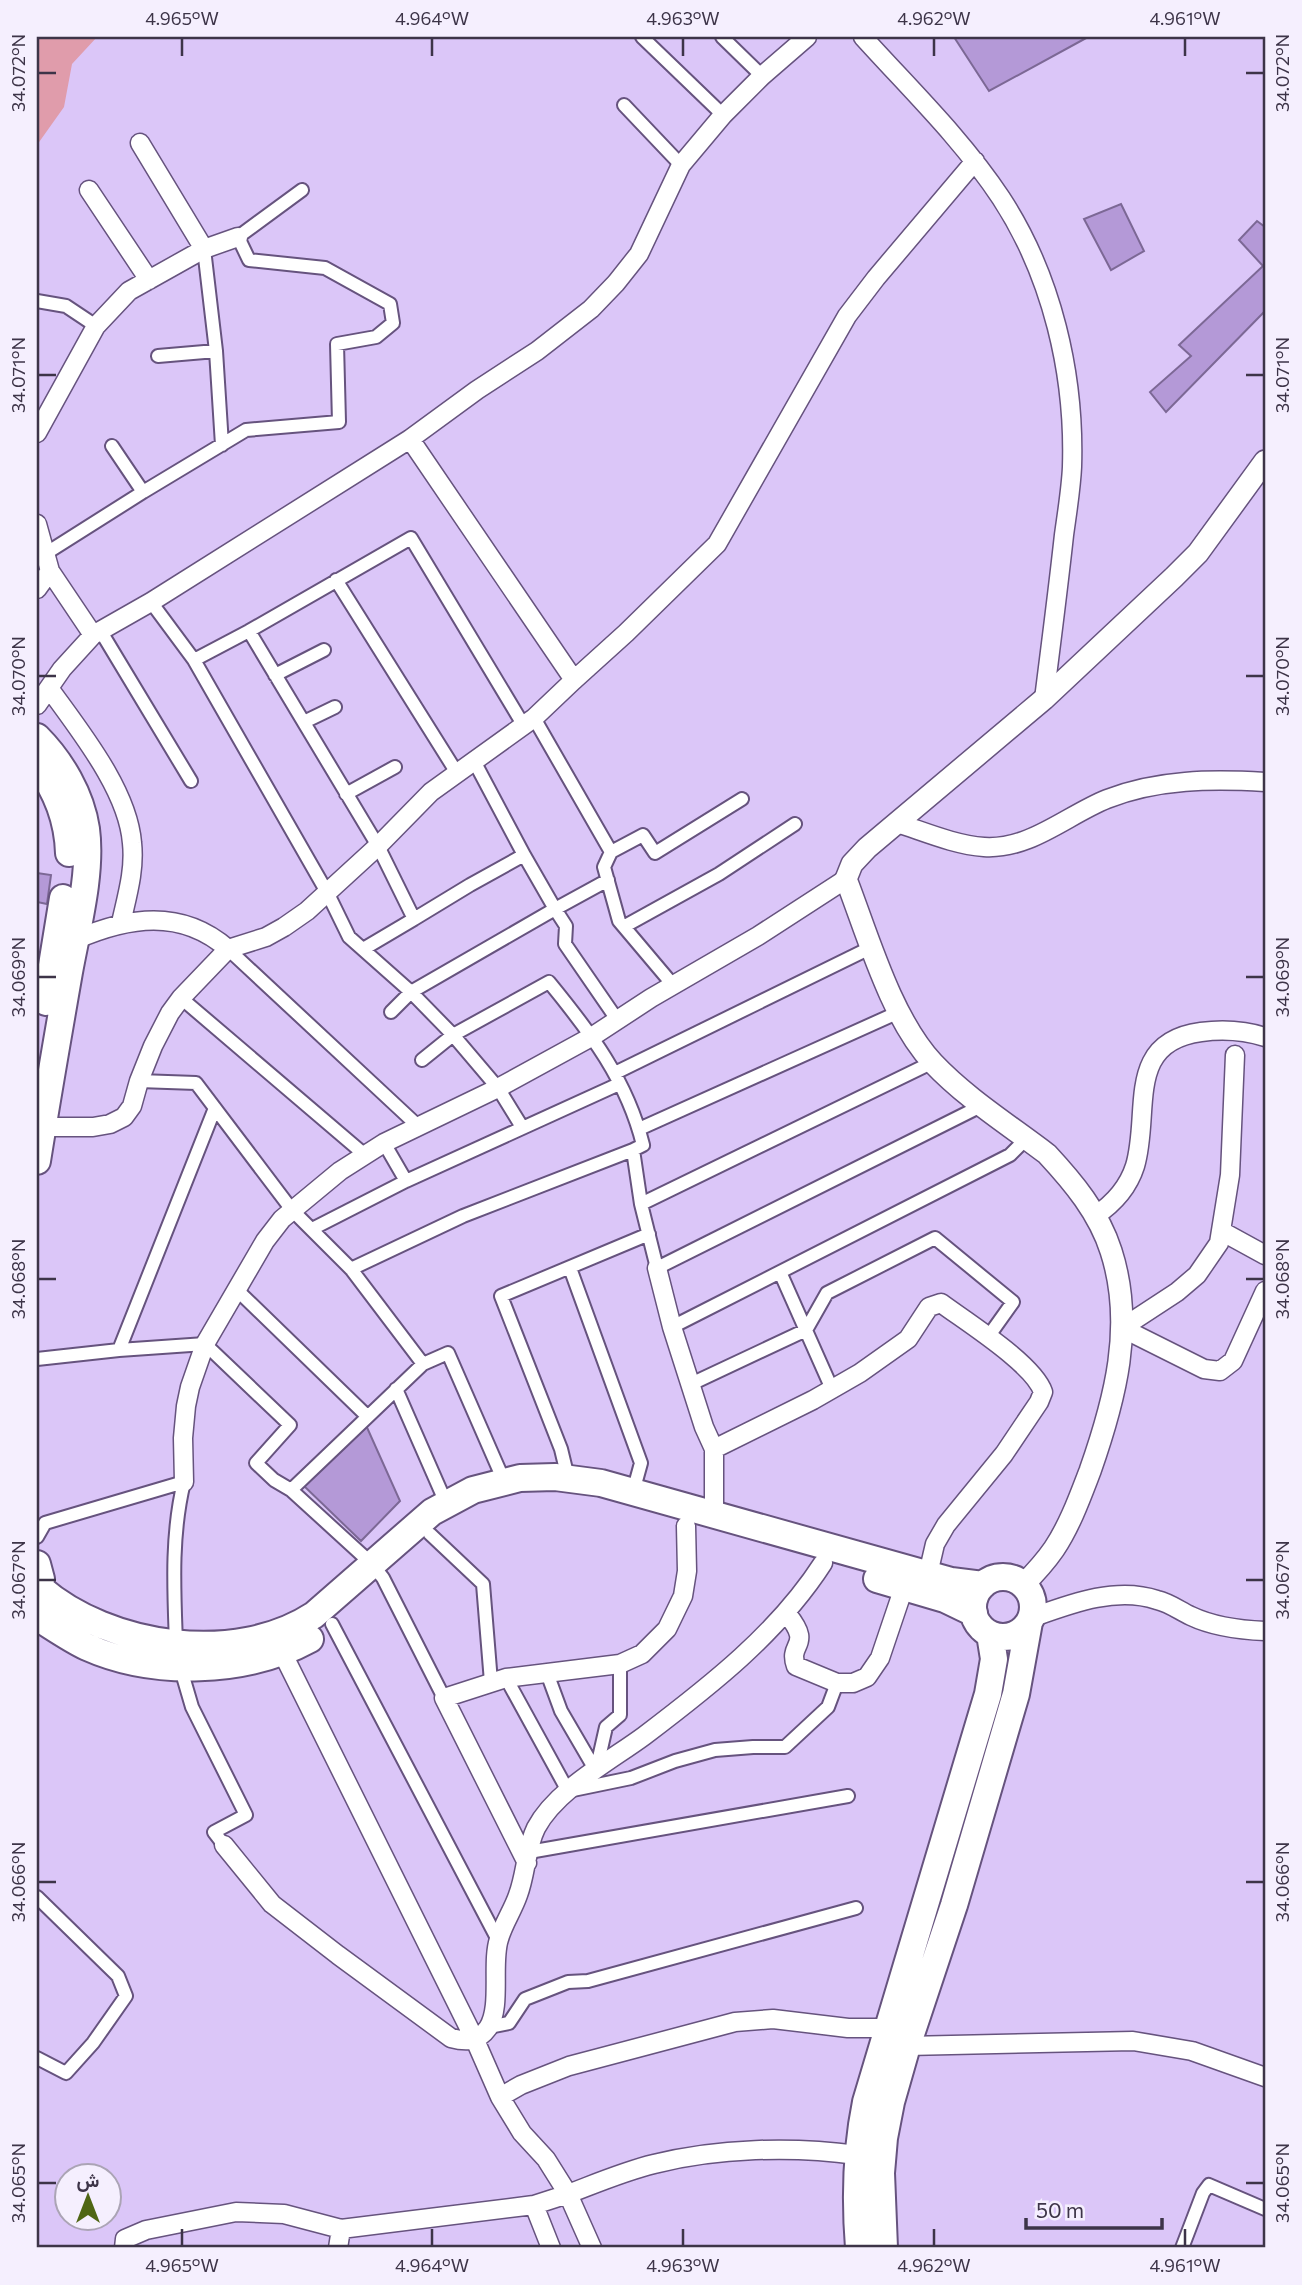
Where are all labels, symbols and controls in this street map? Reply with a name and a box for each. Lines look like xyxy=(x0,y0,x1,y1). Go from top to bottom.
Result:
text: 4.965°W xyxy=(145,7,219,29)
text: 4.964°W xyxy=(395,7,469,29)
text: 4.963°W xyxy=(646,7,720,29)
text: 4.962°W xyxy=(897,7,971,29)
text: 4.961°W xyxy=(1149,7,1221,29)
text: 34.072°N xyxy=(7,34,29,112)
text: 34.072°N xyxy=(1271,34,1293,112)
text: 34.071°N xyxy=(7,337,29,413)
text: 34.071°N xyxy=(1271,337,1293,413)
text: 34.070°N xyxy=(7,636,29,716)
text: 34.070°N xyxy=(1271,636,1293,716)
text: 34.069°N xyxy=(7,937,29,1017)
text: 34.069°N xyxy=(1271,937,1293,1017)
text: 34.068°N xyxy=(7,1239,29,1319)
text: 34.068°N xyxy=(1271,1239,1293,1319)
text: 34.067°N xyxy=(7,1540,29,1620)
text: 34.067°N xyxy=(1271,1540,1293,1620)
text: 34.066°N xyxy=(7,1842,29,1922)
text: 34.066°N xyxy=(1271,1842,1293,1922)
text: 34.065°N xyxy=(7,2143,29,2223)
text: 34.065°N xyxy=(1271,2143,1293,2223)
north arrow xyxy=(52,2162,122,2232)
text: ش xyxy=(77,2168,100,2192)
scale bar xyxy=(1026,2187,1162,2231)
text: 50 m xyxy=(1036,2197,1084,2222)
text: 4.965°W xyxy=(145,2254,219,2276)
text: 4.964°W xyxy=(395,2254,469,2276)
text: 4.963°W xyxy=(646,2254,720,2276)
text: 4.962°W xyxy=(897,2254,971,2276)
text: 4.961°W xyxy=(1149,2254,1221,2276)

